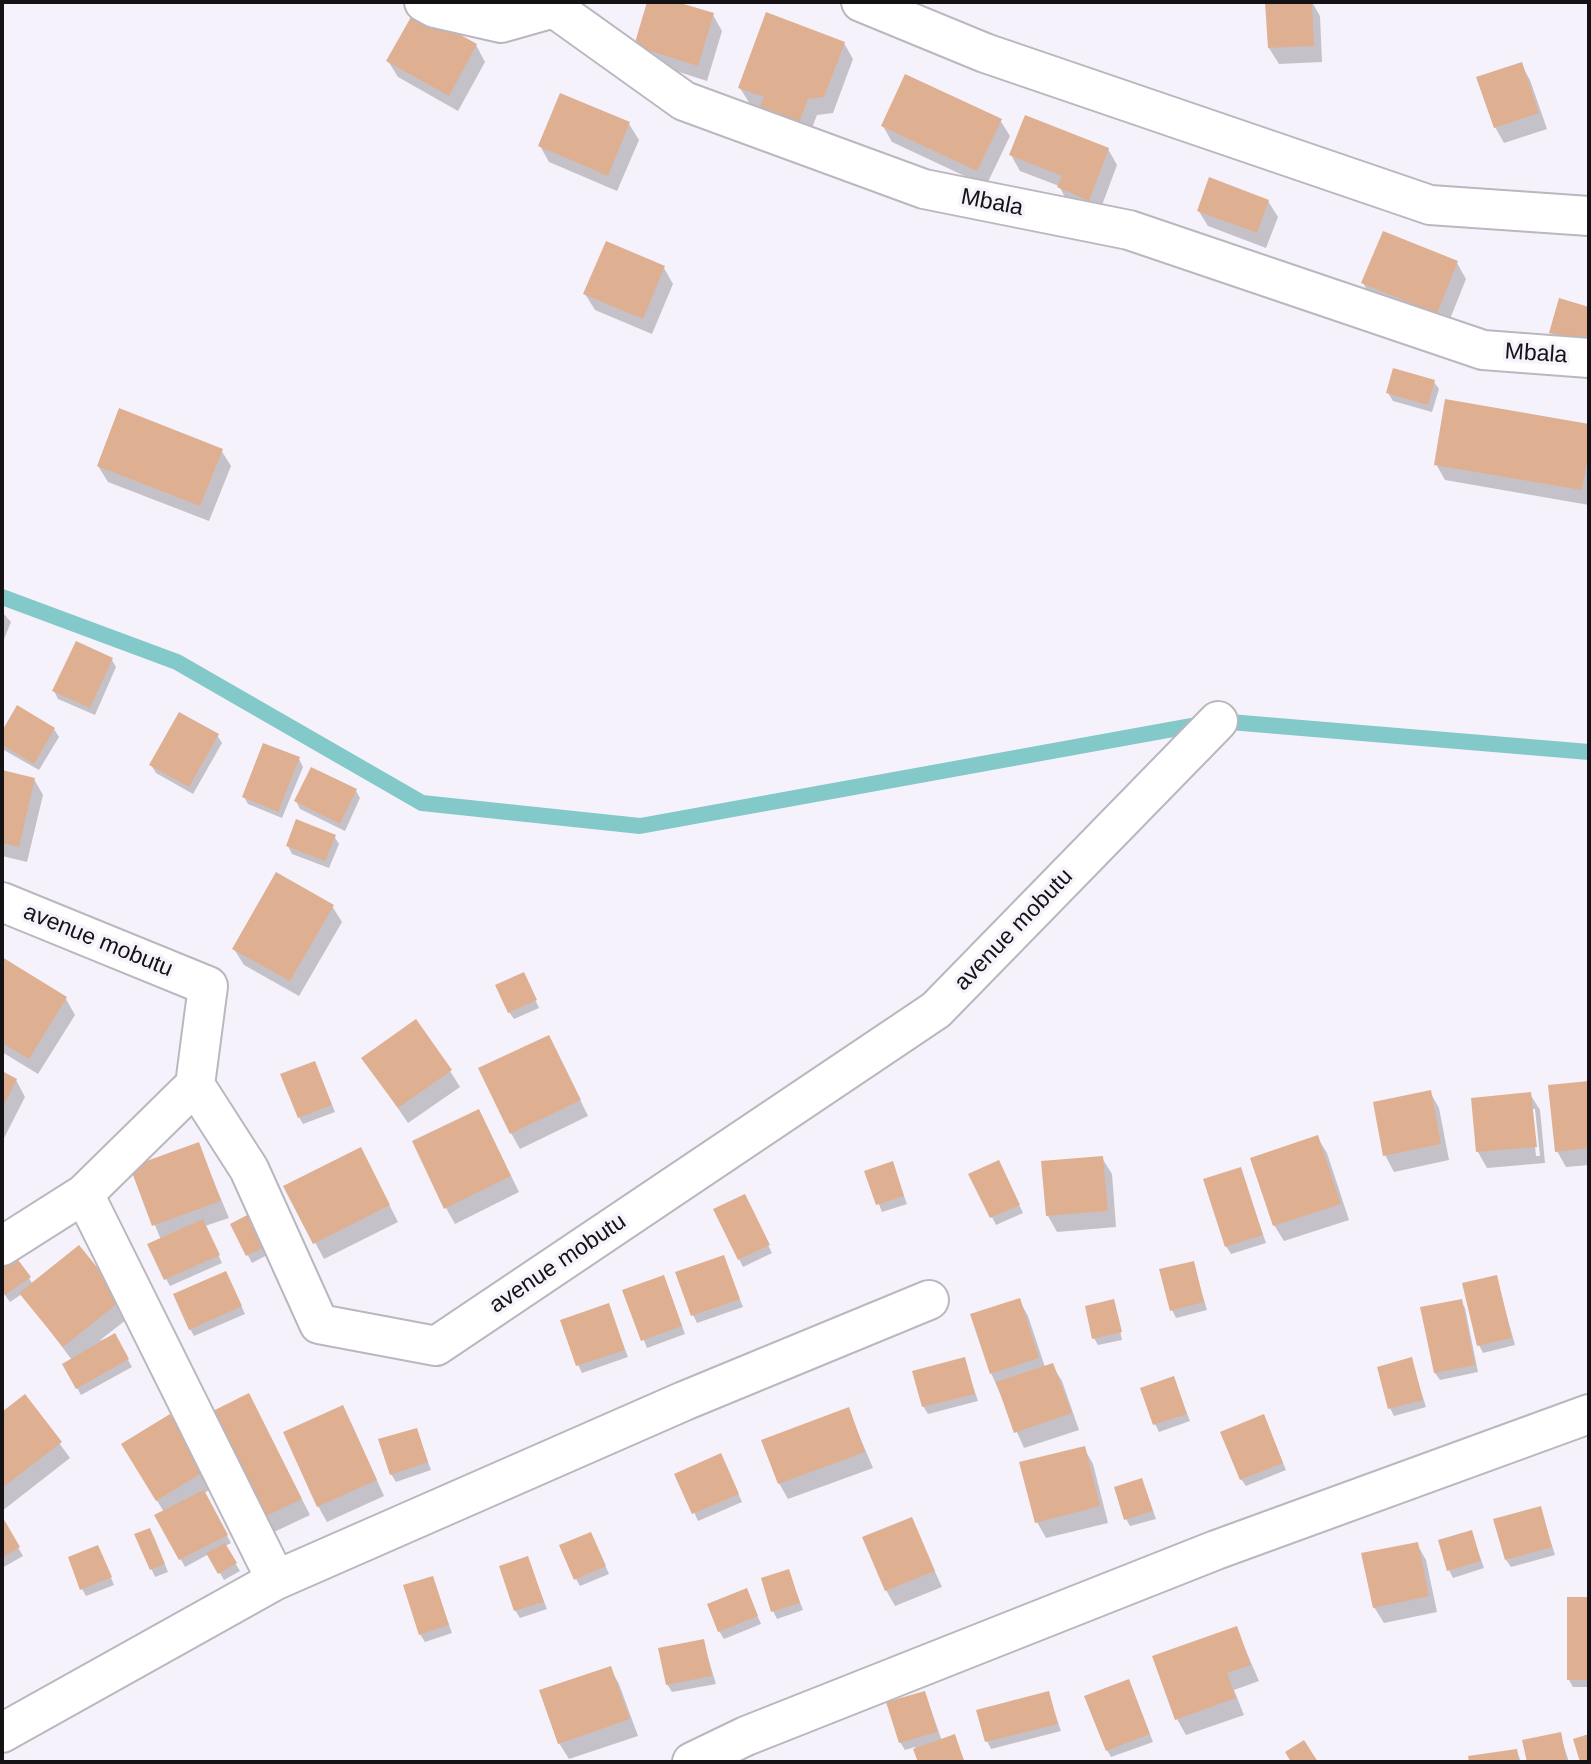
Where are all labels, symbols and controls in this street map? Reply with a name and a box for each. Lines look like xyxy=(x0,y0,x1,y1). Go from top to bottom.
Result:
street label: Mbala xyxy=(959,183,1025,223)
street label: Mbala xyxy=(1504,338,1568,370)
street label: avenue mobutu xyxy=(949,863,1079,997)
street label: avenue mobutu xyxy=(19,899,177,983)
street label: avenue mobutu xyxy=(485,1208,631,1320)

